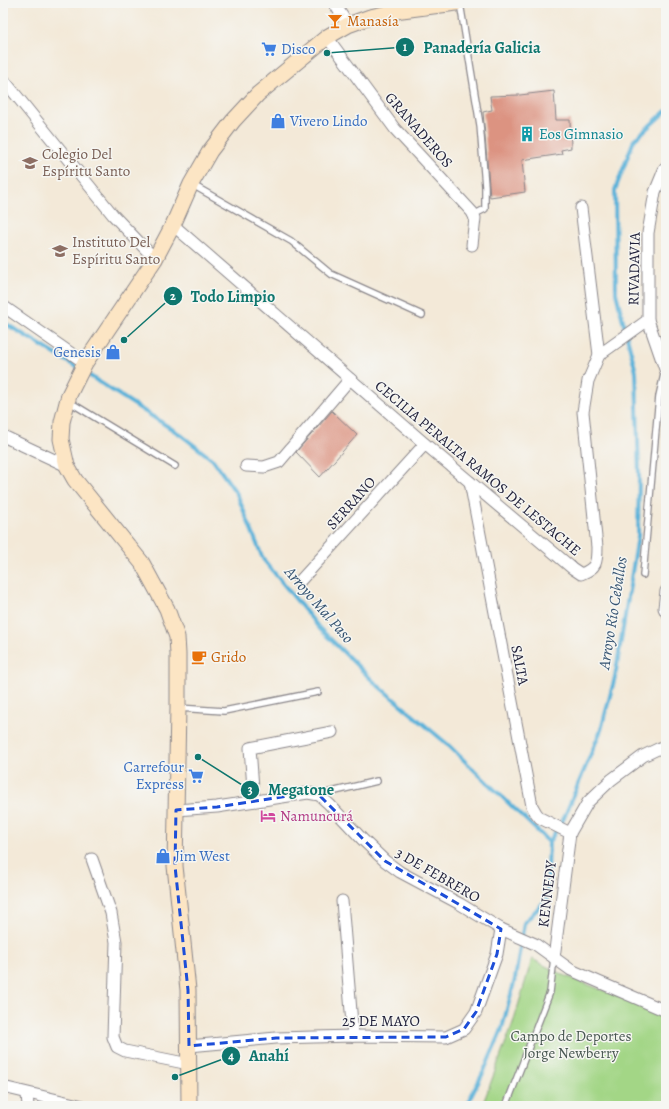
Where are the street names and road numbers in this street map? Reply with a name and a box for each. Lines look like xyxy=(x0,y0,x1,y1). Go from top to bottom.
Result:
street label: GRANADEROS xyxy=(381,88,457,172)
street label: RIVADAVIA xyxy=(623,232,645,306)
street label: CECILIA PERALTA RAMOS DE LESTACHE xyxy=(371,376,585,560)
street label: SERRANO xyxy=(322,472,380,534)
street label: SALTA xyxy=(506,643,534,687)
street label: 3 DE FEBRERO xyxy=(392,843,484,907)
street label: KENNEDY xyxy=(533,859,561,928)
street label: 25 DE MAYO xyxy=(342,1011,420,1031)

